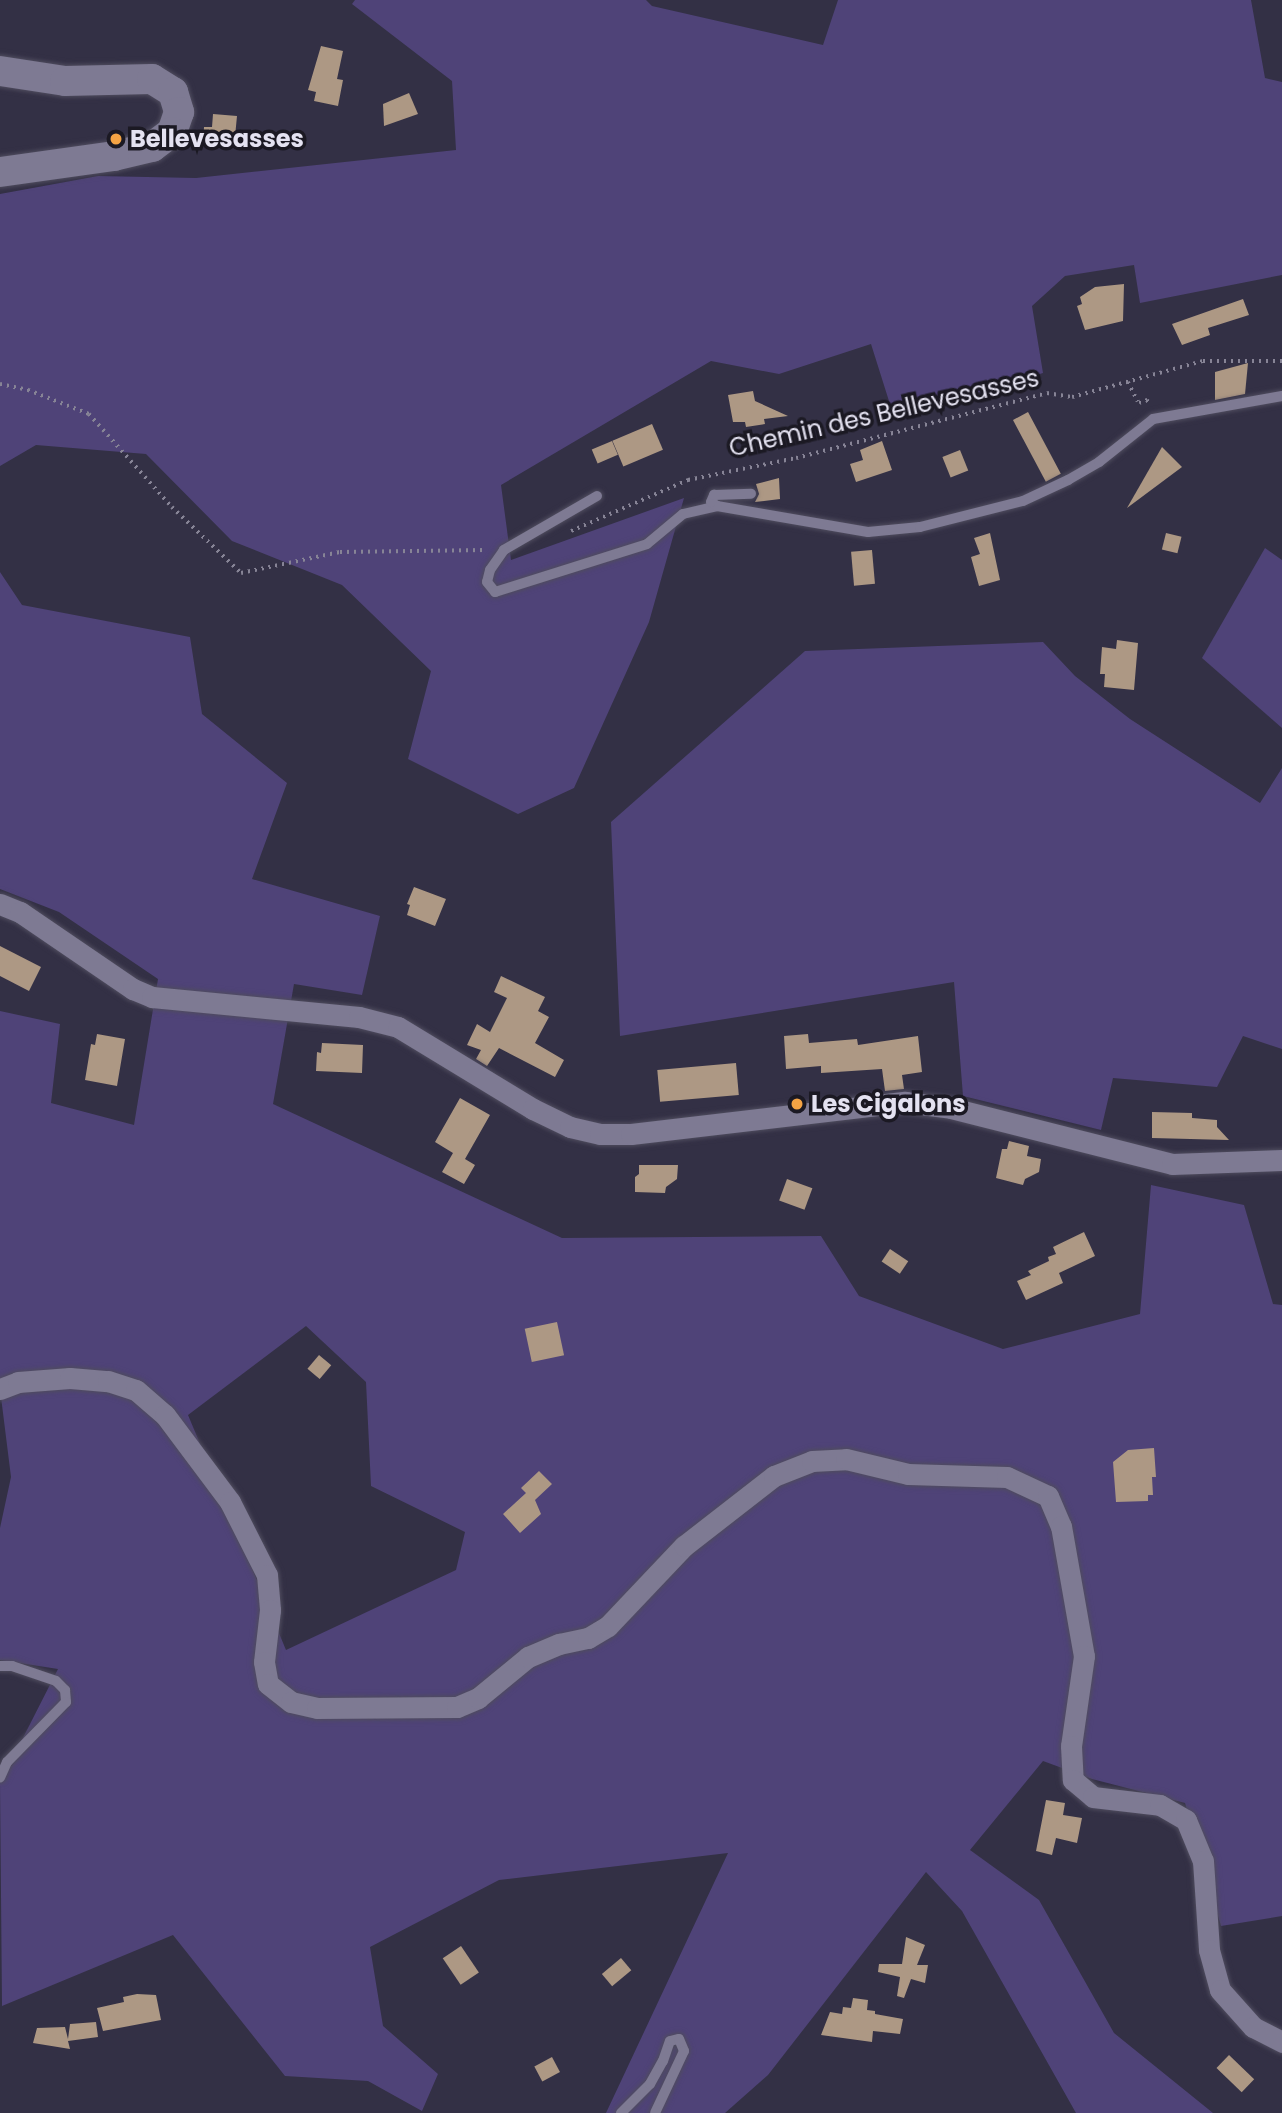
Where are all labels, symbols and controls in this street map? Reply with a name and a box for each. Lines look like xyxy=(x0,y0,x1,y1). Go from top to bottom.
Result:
place label: Bellevesasses xyxy=(130,125,304,153)
marker: Bellevesasses xyxy=(108,131,124,147)
street label: Chemin des Bellevesasses xyxy=(726,363,1042,463)
place label: Les Cigalons xyxy=(811,1090,966,1118)
marker: Les Cigalons xyxy=(789,1096,805,1112)

